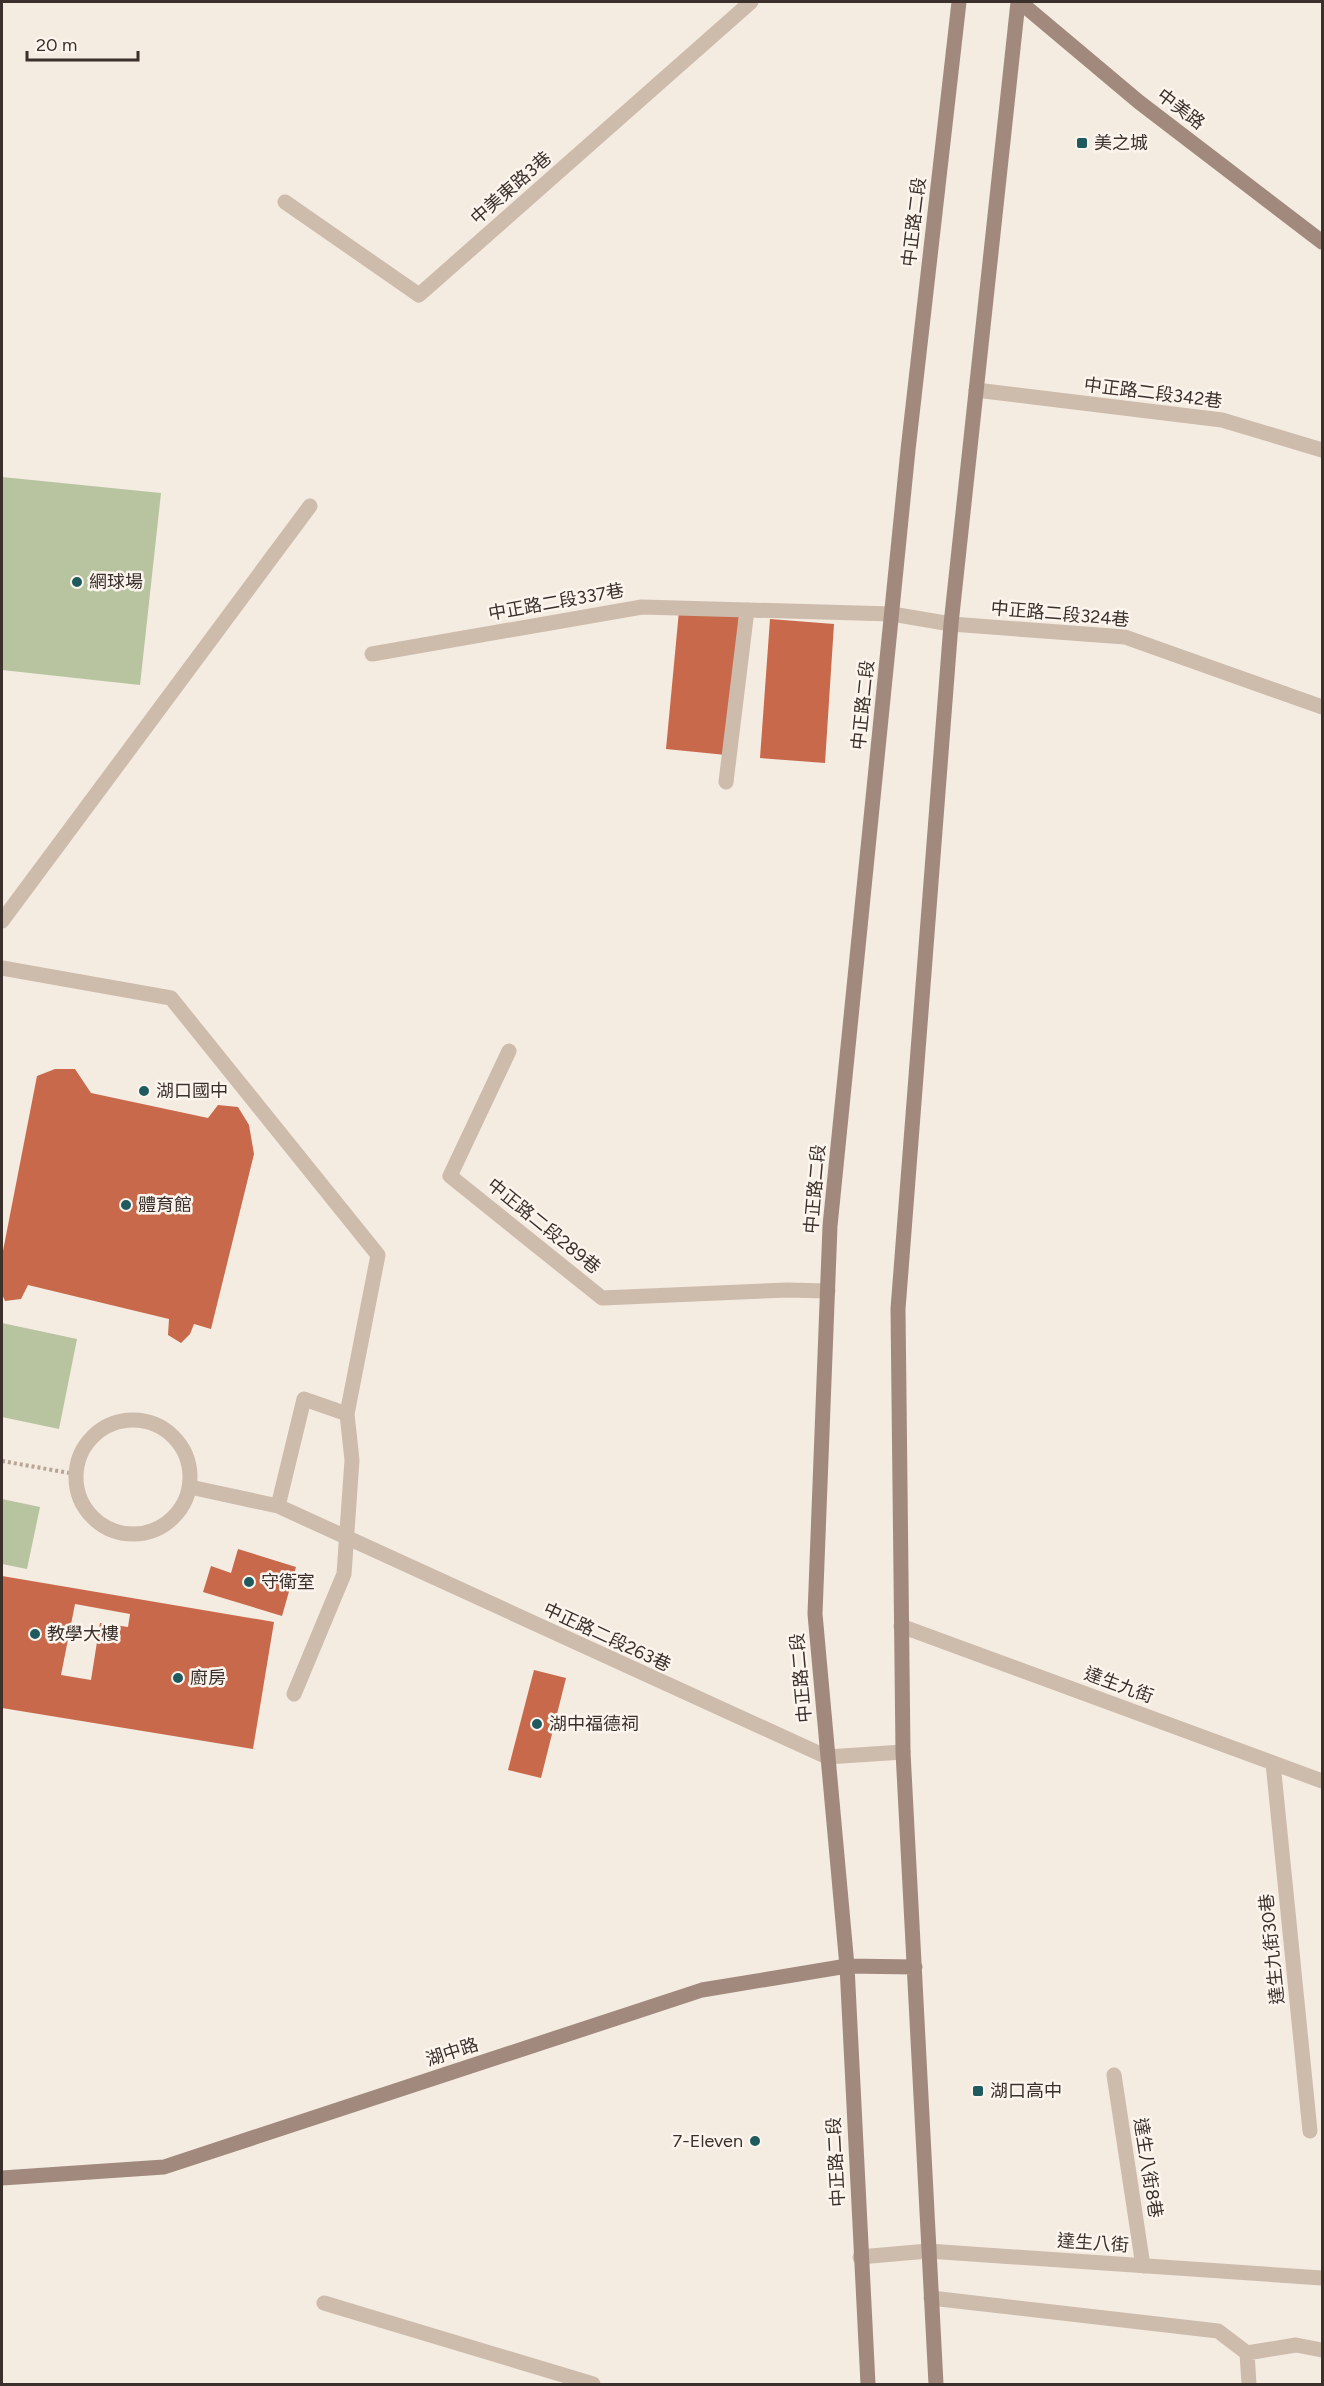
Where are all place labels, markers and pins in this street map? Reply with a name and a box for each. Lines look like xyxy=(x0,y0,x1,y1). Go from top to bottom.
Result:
place label: 美之城 xyxy=(1094,132,1148,154)
marker: 美之城 xyxy=(1075,136,1089,150)
place label: 網球場 xyxy=(89,571,143,593)
marker: 網球場 xyxy=(70,575,84,589)
place label: 湖口國中 xyxy=(156,1080,228,1102)
marker: 湖口國中 xyxy=(137,1084,151,1098)
place label: 體育館 xyxy=(138,1194,192,1216)
marker: 體育館 xyxy=(119,1198,133,1212)
place label: 守衛室 xyxy=(261,1571,315,1593)
marker: 守衛室 xyxy=(242,1575,256,1589)
place label: 教學大樓 xyxy=(47,1623,119,1645)
marker: 教學大樓 xyxy=(28,1627,42,1641)
place label: 廚房 xyxy=(190,1667,226,1689)
marker: 廚房 xyxy=(171,1671,185,1685)
place label: 湖中福德祠 xyxy=(549,1713,639,1735)
marker: 湖中福德祠 xyxy=(530,1717,544,1731)
place label: 湖口高中 xyxy=(990,2080,1062,2102)
marker: 湖口高中 xyxy=(971,2084,985,2098)
place label: 7-Eleven xyxy=(673,2130,743,2152)
marker: 7-Eleven xyxy=(748,2134,762,2148)

